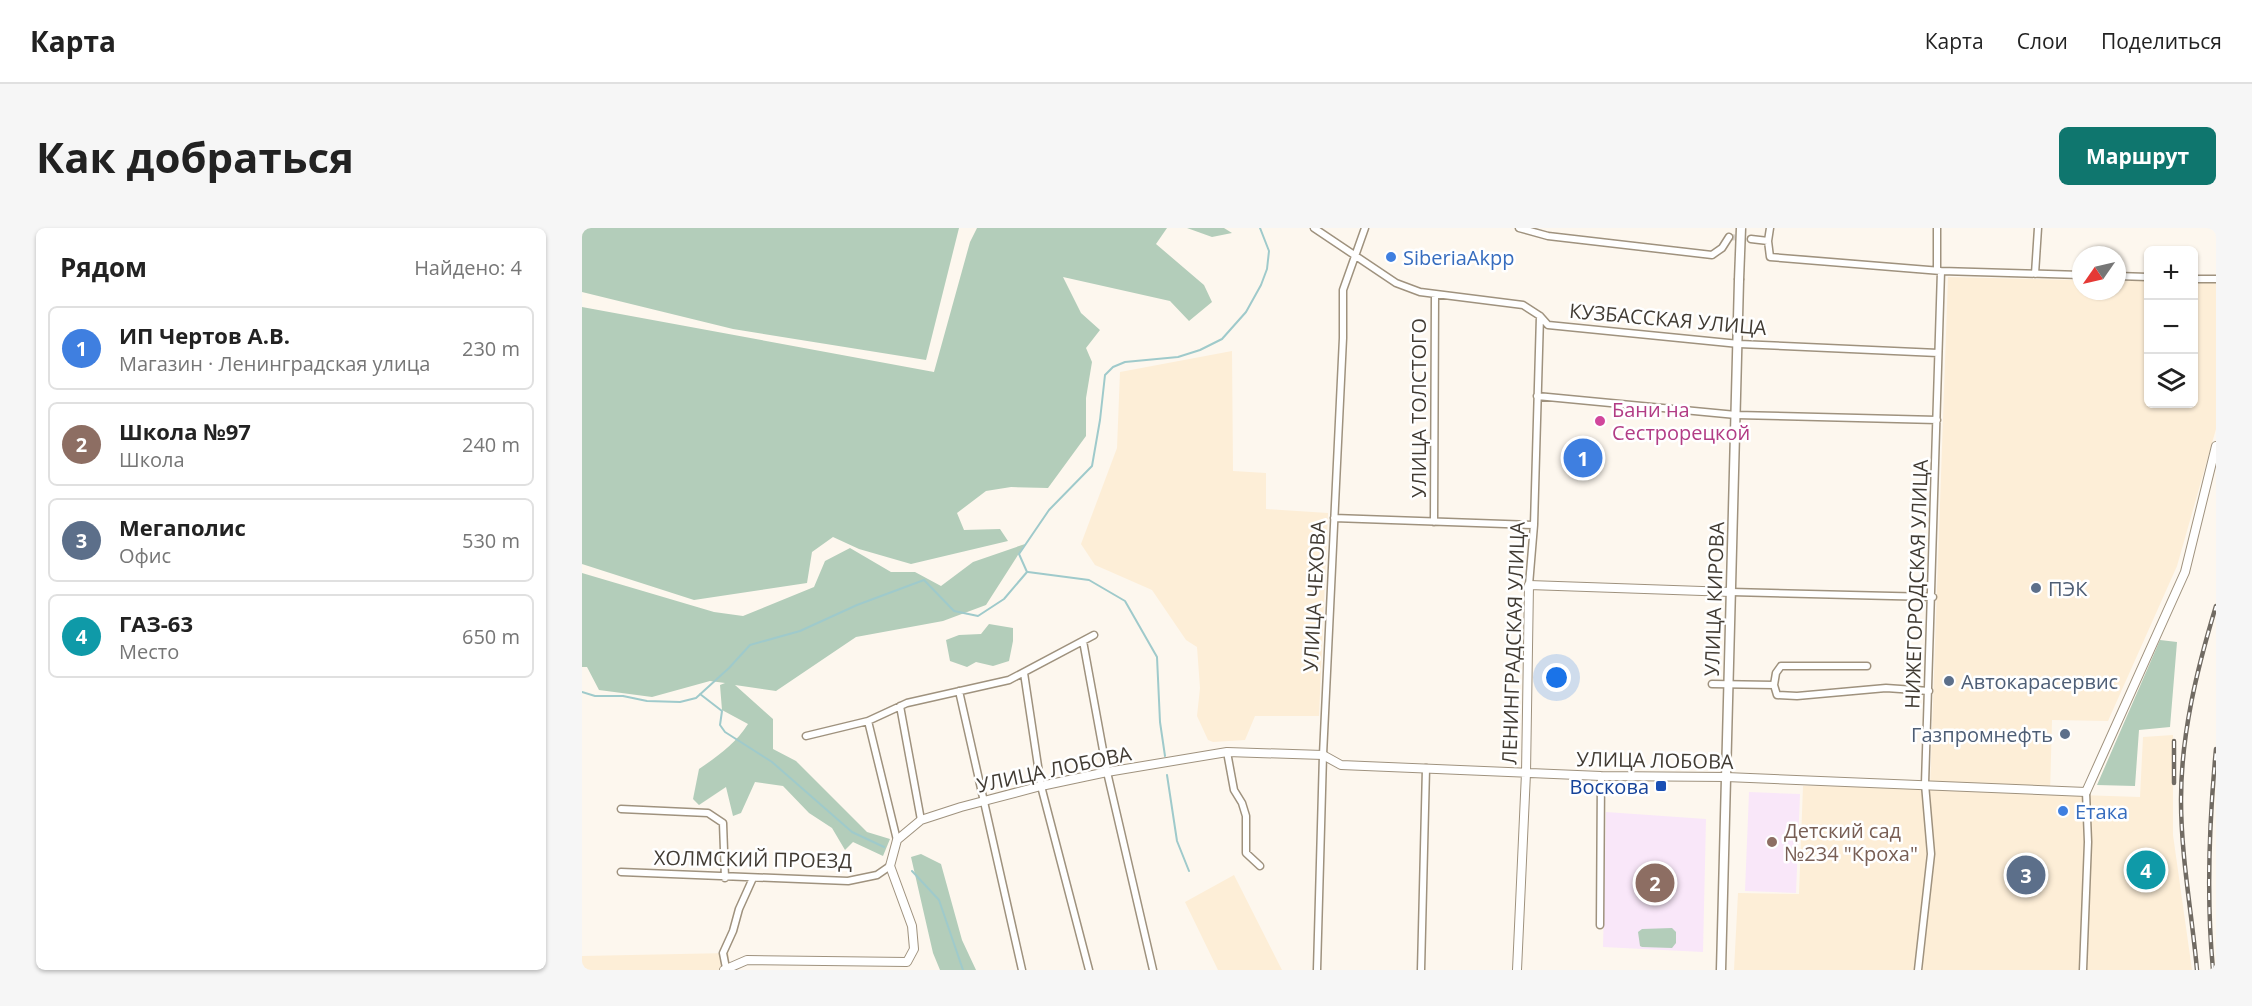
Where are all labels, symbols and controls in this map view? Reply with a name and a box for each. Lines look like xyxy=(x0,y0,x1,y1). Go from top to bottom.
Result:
text: Карта xyxy=(30,22,116,60)
text: Карта xyxy=(1925,27,1984,55)
text: Слои xyxy=(2017,27,2068,55)
text: Поделиться xyxy=(2101,27,2222,55)
button: Маршрут xyxy=(2059,127,2216,185)
text: Как добраться xyxy=(36,128,354,185)
place label: SiberiaAkpp xyxy=(1403,244,1514,271)
north arrow xyxy=(2072,246,2126,300)
map controls xyxy=(2144,246,2198,408)
button: + xyxy=(2144,246,2198,300)
text: Рядом xyxy=(60,249,147,285)
marker: SiberiaAkpp xyxy=(1384,250,1398,264)
text: Найдено: 4 xyxy=(414,254,522,281)
street label: КУЗБАССКАЯ УЛИЦА xyxy=(1568,297,1768,341)
button: − xyxy=(2144,300,2198,354)
street label: УЛИЦА ТОЛСТОГО xyxy=(1405,318,1432,498)
text: ИП Чертов А.В. xyxy=(119,320,290,350)
text: 1 xyxy=(76,335,87,362)
text: 230 m xyxy=(462,335,520,362)
text: Магазин · Ленинградская улица xyxy=(119,350,430,377)
button: layers xyxy=(2144,354,2198,408)
place label: Бани на Сестрорецкой xyxy=(1612,396,1750,446)
marker: Бани на Сестрорецкой xyxy=(1593,414,1607,428)
text: Школа №97 xyxy=(119,416,251,446)
text: 2 xyxy=(76,431,87,458)
text: 240 m xyxy=(462,431,520,458)
pin: 1 xyxy=(1564,436,1602,480)
text: Школа xyxy=(119,446,185,473)
street label: НИЖЕГОРОДСКАЯ УЛИЦА xyxy=(1898,459,1934,709)
text: Мегаполис xyxy=(119,512,246,542)
street label: УЛИЦА ЧЕХОВА xyxy=(1297,519,1331,673)
street label: ЛЕНИНГРАДСКАЯ УЛИЦА xyxy=(1495,521,1531,765)
street label: УЛИЦА КИРОВА xyxy=(1698,521,1730,677)
text: 3 xyxy=(76,527,87,554)
text: 530 m xyxy=(462,527,520,554)
text: Офис xyxy=(119,542,171,569)
place label: ПЭК xyxy=(2048,575,2088,602)
marker: ПЭК xyxy=(2029,581,2043,595)
text: ГАЗ-63 xyxy=(119,608,193,638)
text: 4 xyxy=(76,623,87,650)
text: 650 m xyxy=(462,623,520,650)
text: Место xyxy=(119,638,179,665)
your location xyxy=(1542,663,1571,692)
place label: Автокарасервис xyxy=(1961,668,2118,695)
marker: Автокарасервис xyxy=(1942,674,1956,688)
place label: Газпромнефть xyxy=(1911,721,2053,748)
marker: Газпромнефть xyxy=(2058,727,2072,741)
street label: УЛИЦА ЛОБОВА xyxy=(974,739,1134,799)
street label: УЛИЦА ЛОБОВА xyxy=(1576,745,1734,775)
place label: Воскова xyxy=(1570,773,1649,800)
marker: Воскова xyxy=(1654,779,1668,793)
place label: Етака xyxy=(2075,798,2128,825)
marker: Етака xyxy=(2056,804,2070,818)
place label: Детский сад №234 "Кроха" xyxy=(1784,817,1918,867)
marker: Детский сад №234 "Кроха" xyxy=(1765,835,1779,849)
street label: ХОЛМСКИЙ ПРОЕЗД xyxy=(654,844,853,874)
pin: 4 xyxy=(2126,848,2166,892)
pin: 3 xyxy=(2006,852,2046,898)
pin: 2 xyxy=(1636,860,1674,906)

